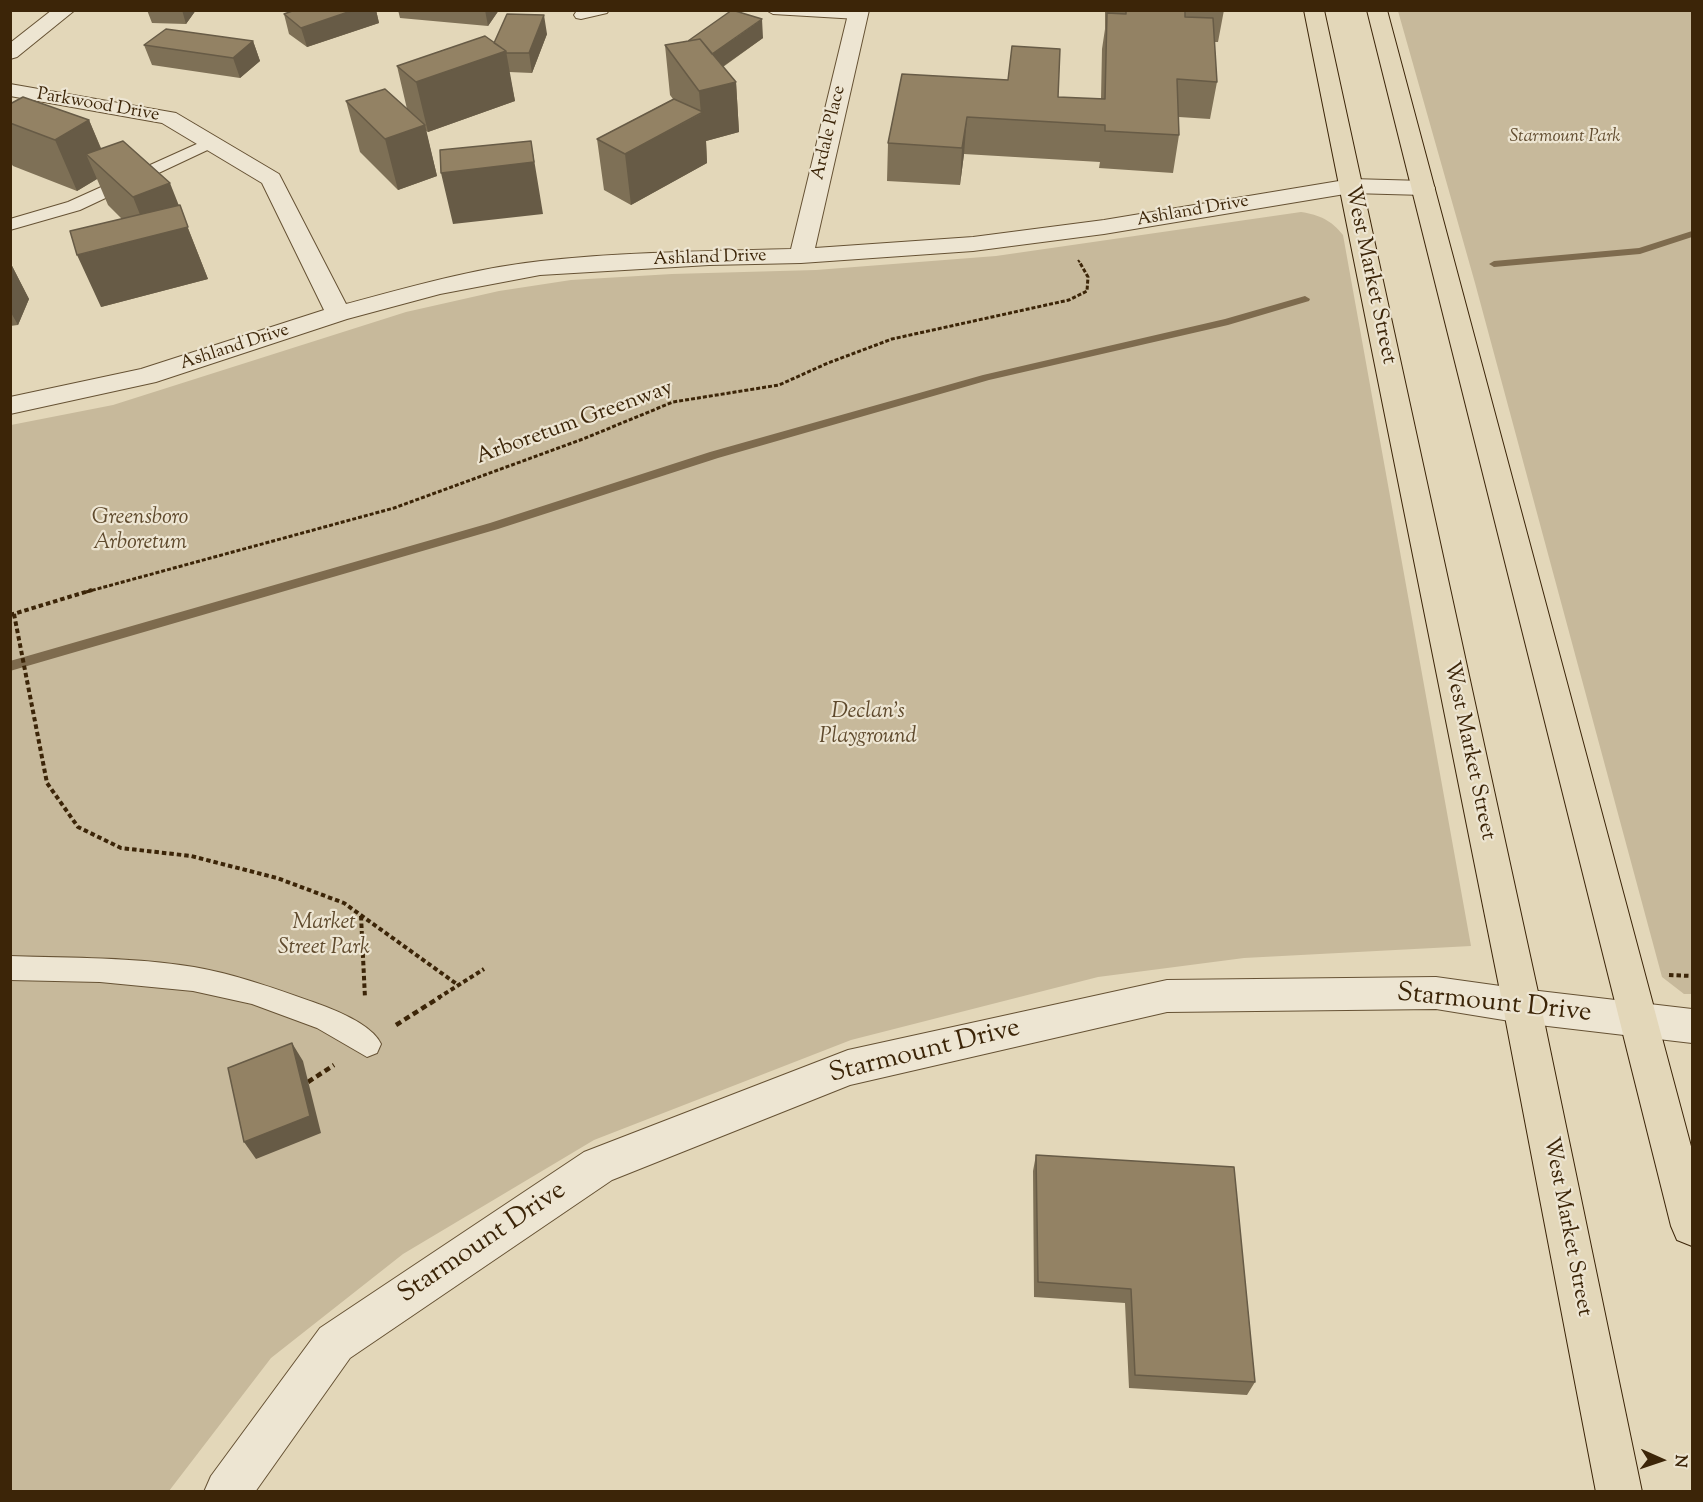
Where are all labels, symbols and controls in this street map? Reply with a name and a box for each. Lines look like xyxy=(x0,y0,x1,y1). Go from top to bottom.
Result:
street label: Ardale Place xyxy=(809,84,851,182)
street label: Parkwood Drive xyxy=(35,85,161,127)
park label: Starmount Park xyxy=(1510,127,1620,149)
street label: West Market Street xyxy=(1337,183,1401,367)
street label: Ashland Drive xyxy=(1135,192,1251,232)
street label: Ashland Drive xyxy=(653,246,767,272)
street label: Ashland Drive xyxy=(178,320,292,376)
street label: Arboretum Greenway xyxy=(473,376,677,472)
park label: Greensboro Arboretum xyxy=(92,506,188,558)
street label: West Market Street xyxy=(1436,659,1500,843)
park label: Declan’s Playground xyxy=(819,700,917,752)
park label: Market Street Park xyxy=(278,911,370,962)
street label: Starmount Drive xyxy=(1395,979,1593,1031)
street label: Starmount Drive xyxy=(826,1014,1024,1092)
street label: West Market Street xyxy=(1536,1135,1596,1319)
street label: Starmount Drive xyxy=(393,1176,573,1312)
north arrow xyxy=(1631,1430,1691,1490)
text: N xyxy=(1668,1454,1691,1468)

